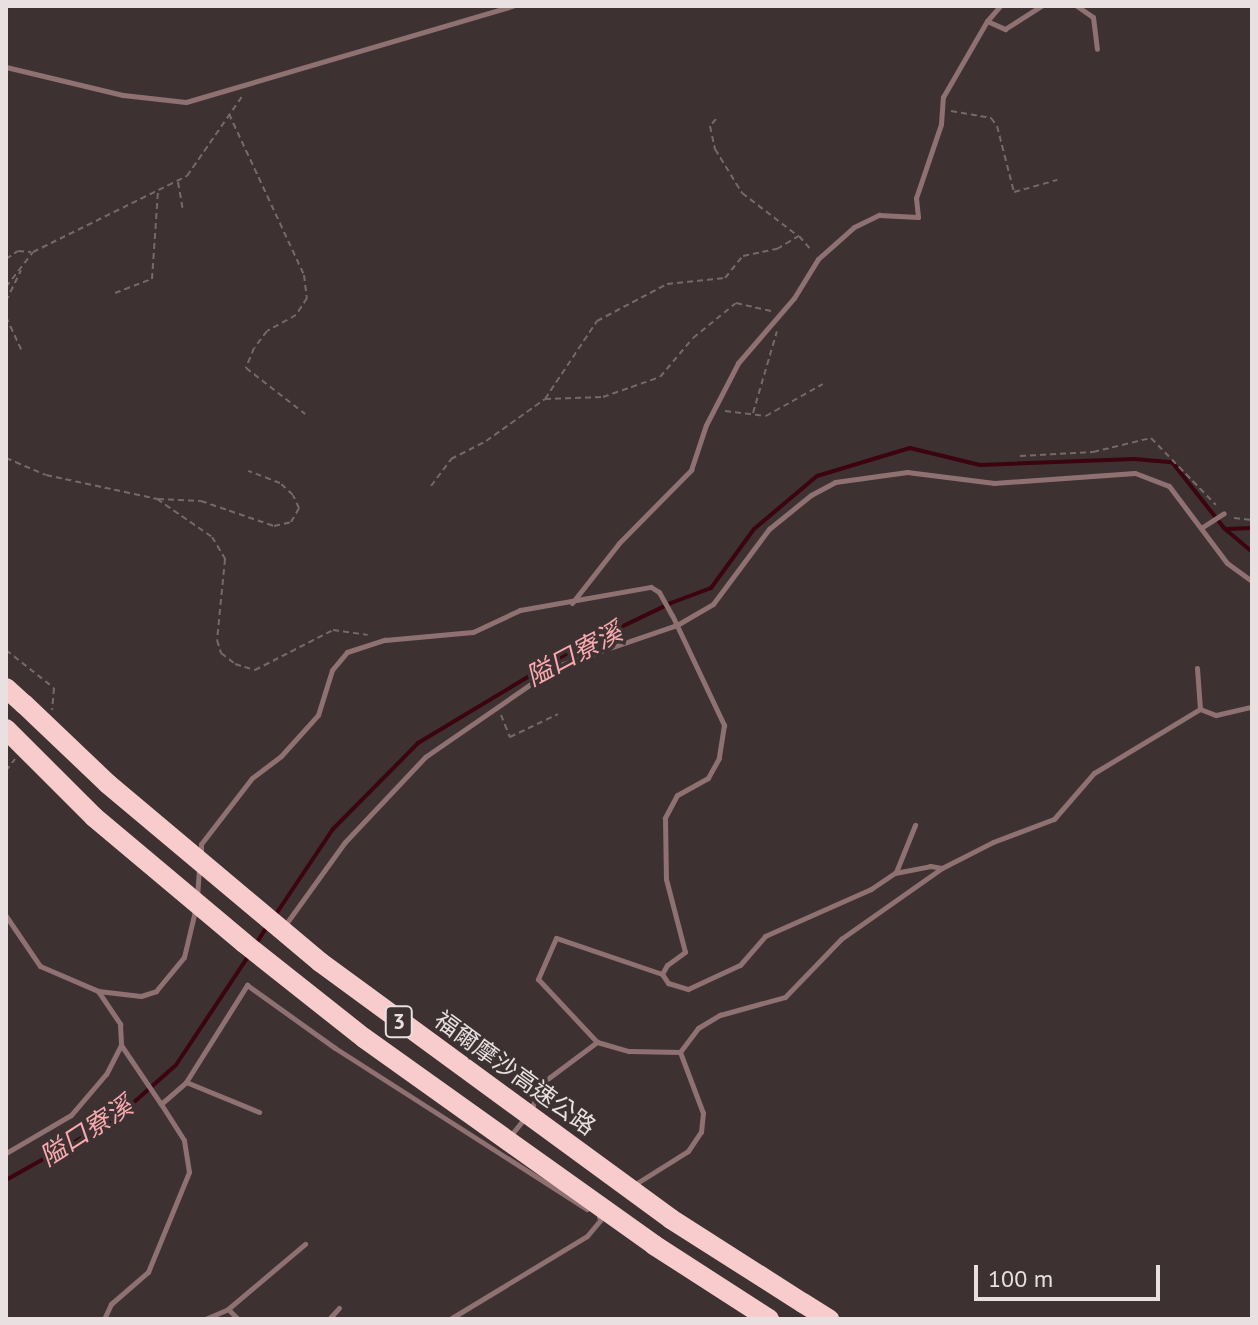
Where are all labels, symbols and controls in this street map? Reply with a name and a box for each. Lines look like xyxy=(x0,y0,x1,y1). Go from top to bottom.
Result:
water label: 隘口寮溪 xyxy=(521,616,627,692)
road number: 3 xyxy=(383,1004,415,1040)
street label: 福爾摩沙高速公路 xyxy=(429,1005,601,1141)
water label: 隘口寮溪 xyxy=(34,1090,138,1172)
scale bar xyxy=(978,1249,1164,1299)
text: 100 m xyxy=(988,1263,1053,1294)

